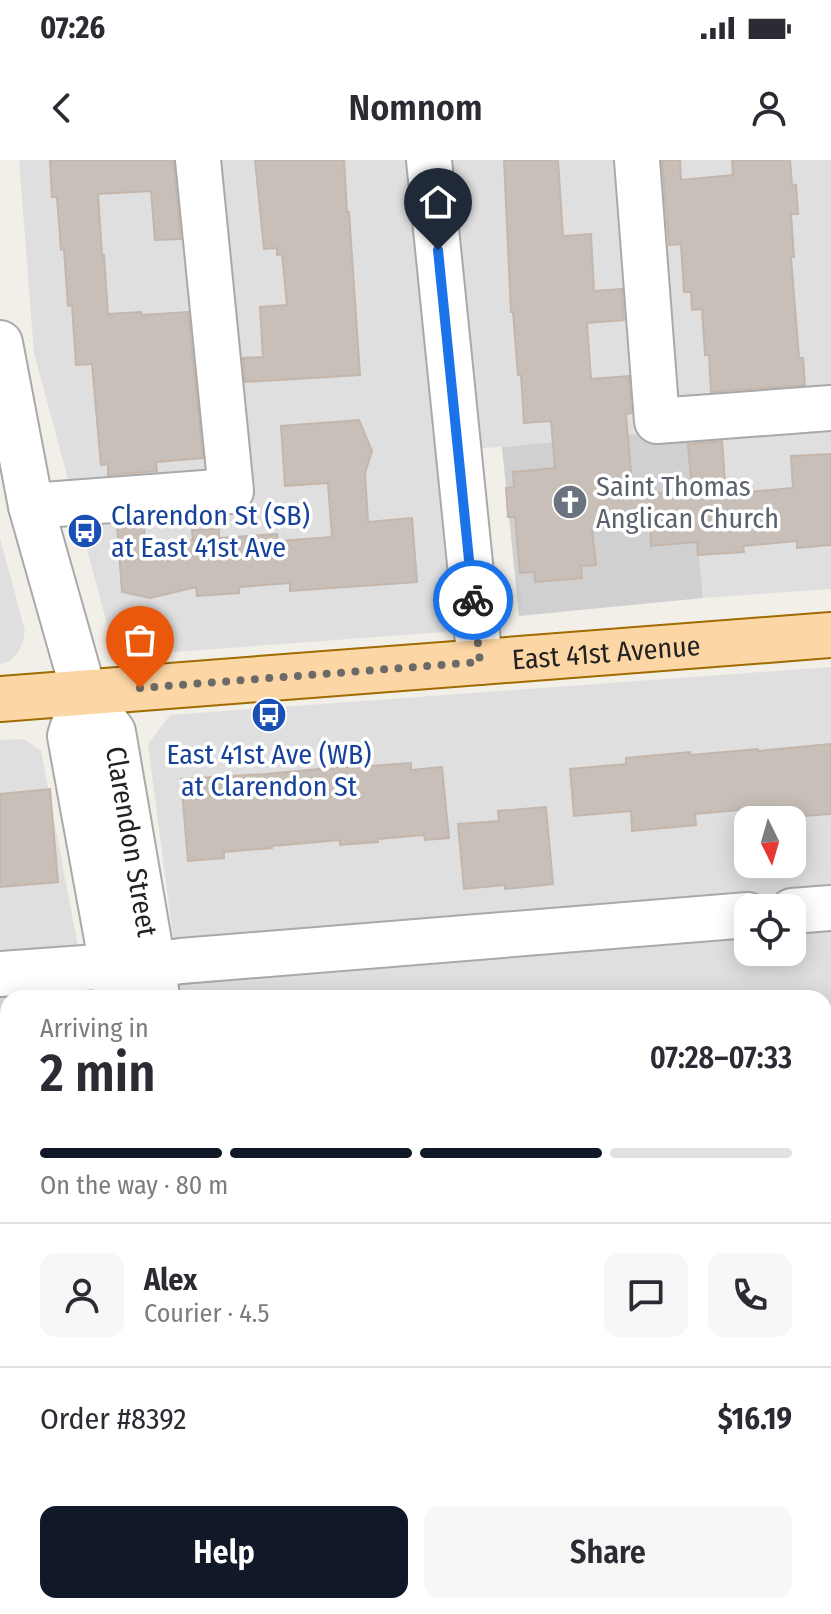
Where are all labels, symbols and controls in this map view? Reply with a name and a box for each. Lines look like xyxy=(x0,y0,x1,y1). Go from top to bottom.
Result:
text: 07:26 xyxy=(40,10,105,46)
icon: back xyxy=(40,86,84,130)
text: Nomnom xyxy=(349,86,483,130)
icon: person xyxy=(747,86,791,130)
pin xyxy=(404,168,472,250)
icon: home xyxy=(416,180,460,224)
place label: Saint Thomas Anglican Church xyxy=(596,470,779,535)
church icon: Saint Thomas Anglican Church xyxy=(551,483,589,521)
place label: Clarendon St (SB) at East 41st Ave xyxy=(111,499,310,564)
bus stop icon: Clarendon St (SB) at East 41st Ave xyxy=(66,512,104,550)
courier xyxy=(433,560,513,640)
icon: bike xyxy=(451,578,495,622)
pin xyxy=(106,606,174,688)
icon: bag xyxy=(118,618,162,662)
street label: East 41st Avenue xyxy=(511,629,702,677)
bus stop icon: East 41st Ave (WB) at Clarendon St xyxy=(250,696,288,734)
place label: East 41st Ave (WB) at Clarendon St xyxy=(167,738,371,803)
street label: Clarendon Street xyxy=(99,744,164,940)
north arrow xyxy=(734,806,806,878)
map controls xyxy=(734,806,806,966)
button: locate xyxy=(734,894,806,966)
text: Arriving in xyxy=(40,1013,149,1044)
text: 07:28–07:33 xyxy=(650,1040,792,1076)
text: 2 min xyxy=(40,1042,156,1105)
text: On the way · 80 m xyxy=(40,1170,228,1201)
button: person xyxy=(40,1253,124,1337)
button: chat xyxy=(604,1253,688,1337)
button: phone xyxy=(708,1253,792,1337)
text: Alex xyxy=(144,1262,197,1298)
text: Courier · 4.5 xyxy=(144,1298,270,1329)
text: Order #8392 xyxy=(40,1401,187,1437)
text: $16.19 xyxy=(718,1401,792,1437)
button: Help xyxy=(40,1506,408,1598)
button: Share xyxy=(424,1506,792,1598)

